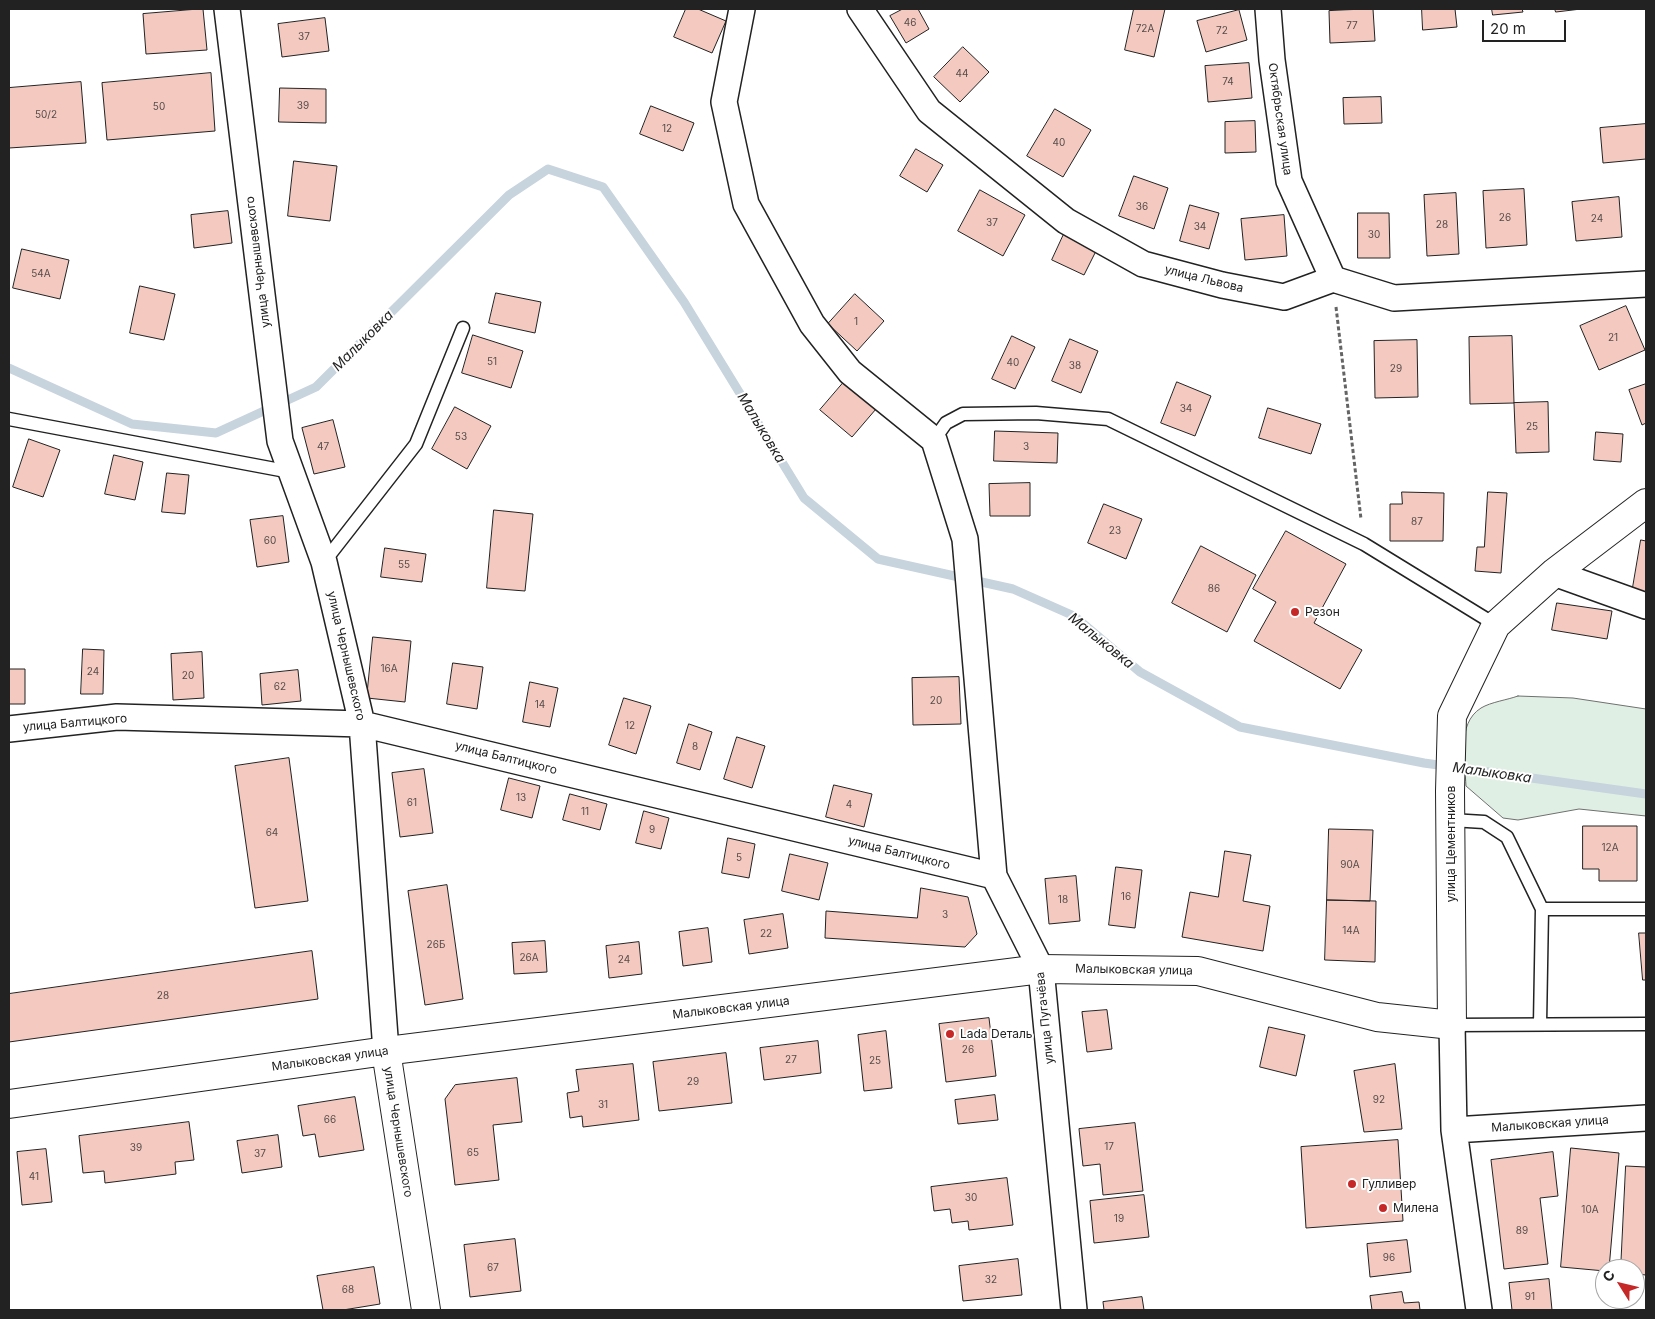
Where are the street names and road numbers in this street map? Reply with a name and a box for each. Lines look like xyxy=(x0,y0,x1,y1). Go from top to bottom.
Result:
street label: Октябрьская улица xyxy=(1265,62,1295,176)
street label: улица Чернышевского xyxy=(243,195,273,329)
street label: улица Львова xyxy=(1163,262,1245,296)
street label: улица Чернышевского xyxy=(324,590,368,722)
street label: улица Балтицкого xyxy=(22,711,128,735)
street label: улица Балтицкого xyxy=(454,738,558,778)
street label: улица Цементников xyxy=(1444,786,1458,902)
street label: улица Балтицкого xyxy=(847,833,951,873)
street label: Малыковская улица xyxy=(1075,962,1193,978)
street label: улица Пугачёва xyxy=(1033,971,1057,1065)
street label: Малыковская улица xyxy=(672,994,790,1022)
street label: Малыковская улица xyxy=(271,1044,389,1074)
street label: улица Чернышевского xyxy=(381,1066,415,1198)
street label: Малыковская улица xyxy=(1491,1113,1609,1135)

